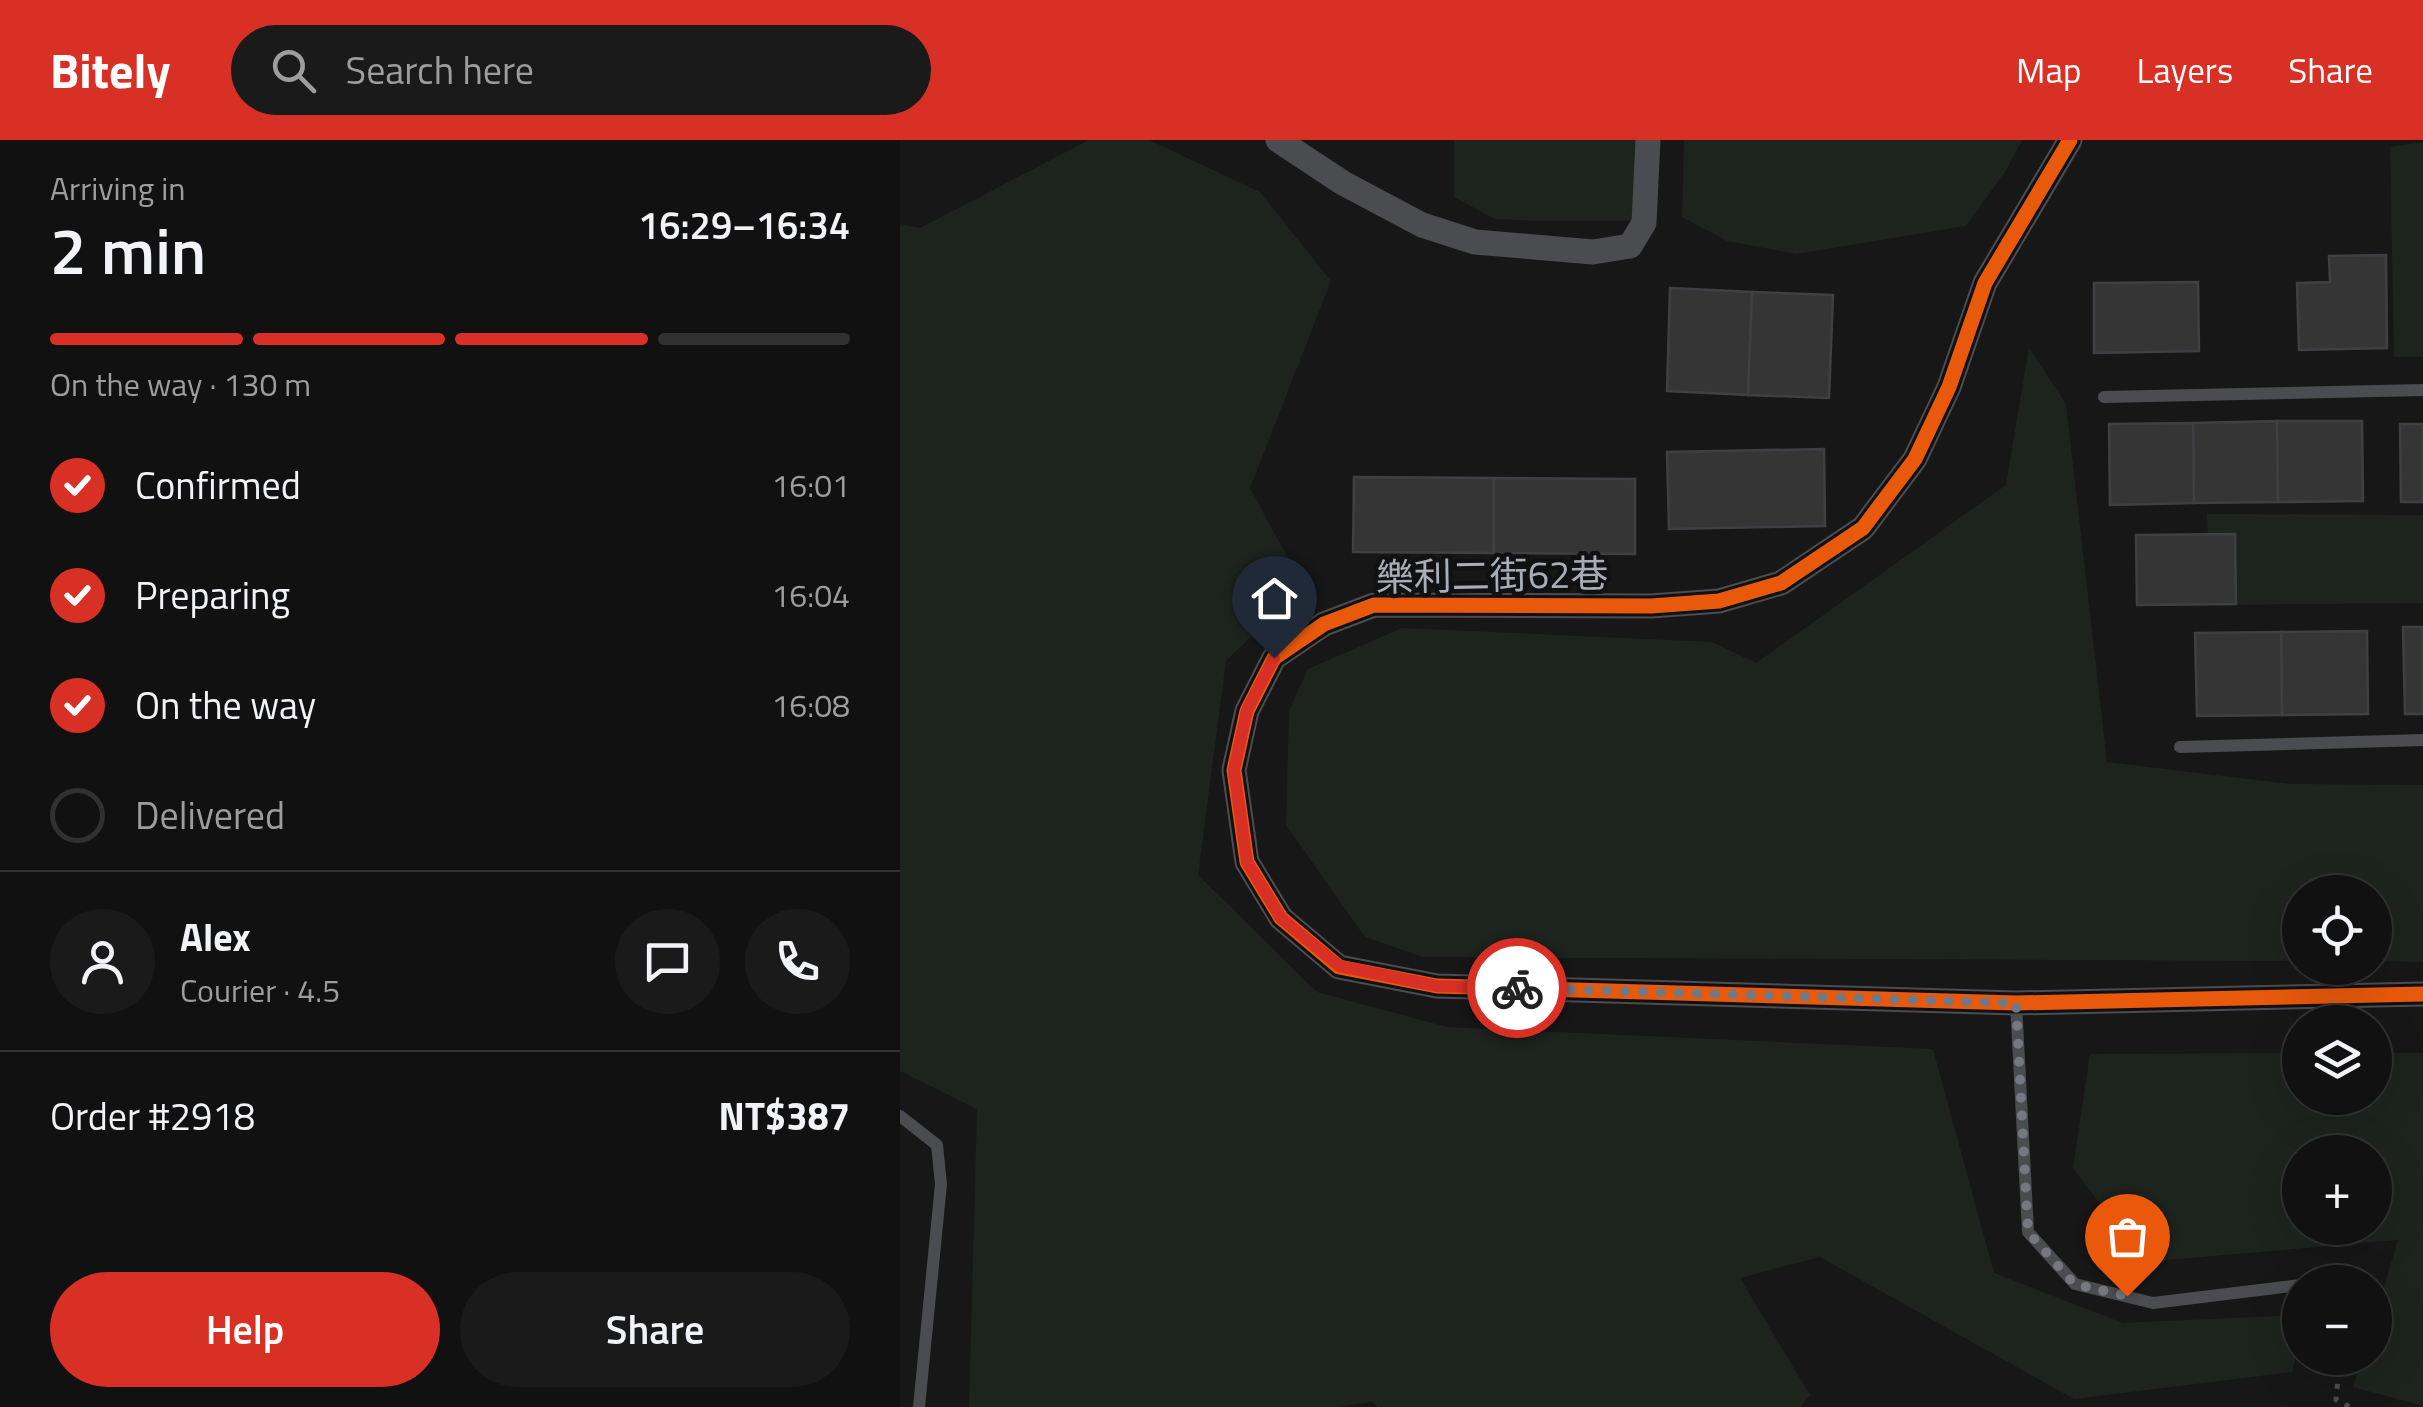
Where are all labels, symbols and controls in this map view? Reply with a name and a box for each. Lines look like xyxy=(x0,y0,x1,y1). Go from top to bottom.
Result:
search box xyxy=(231,25,931,115)
text: Bitely xyxy=(50,34,171,107)
text: Search here xyxy=(346,41,534,99)
icon: search xyxy=(266,43,321,98)
text: Map xyxy=(2016,43,2081,97)
text: Layers xyxy=(2136,43,2233,97)
text: Share xyxy=(2288,43,2373,97)
text: Arriving in xyxy=(50,164,186,212)
text: 16:29–16:34 xyxy=(638,196,850,254)
text: 2 min xyxy=(50,200,206,299)
text: On the way · 130 m xyxy=(50,360,311,408)
text: Confirmed xyxy=(135,456,301,514)
icon: check xyxy=(50,458,105,513)
text: 16:01 xyxy=(771,461,850,509)
street label: 樂利二街62巷 xyxy=(1375,544,1609,606)
pin xyxy=(1232,556,1317,659)
text: Preparing xyxy=(135,566,290,624)
icon: check xyxy=(50,568,105,623)
text: 16:04 xyxy=(771,571,850,619)
icon: home xyxy=(1247,571,1302,626)
text: On the way xyxy=(135,676,316,734)
icon: check xyxy=(50,678,105,733)
text: 16:08 xyxy=(771,681,850,729)
text: Delivered xyxy=(135,786,285,844)
map controls xyxy=(2282,875,2392,1375)
button: locate xyxy=(2282,875,2392,985)
text: Alex xyxy=(180,908,251,966)
button: person xyxy=(50,909,155,1014)
button: chat xyxy=(615,909,720,1014)
button: phone xyxy=(745,909,850,1014)
courier xyxy=(1467,938,1567,1038)
icon: bike xyxy=(1490,961,1545,1016)
text: Courier · 4.5 xyxy=(180,966,340,1014)
button: layers xyxy=(2282,1005,2392,1115)
text: Order #2918 xyxy=(50,1087,255,1145)
text: NT$387 xyxy=(719,1087,850,1145)
button: + xyxy=(2282,1135,2392,1245)
pin xyxy=(2085,1194,2170,1297)
icon: bag xyxy=(2100,1209,2155,1264)
button: − xyxy=(2282,1265,2392,1375)
button: Help xyxy=(50,1272,440,1387)
button: Share xyxy=(460,1272,850,1387)

